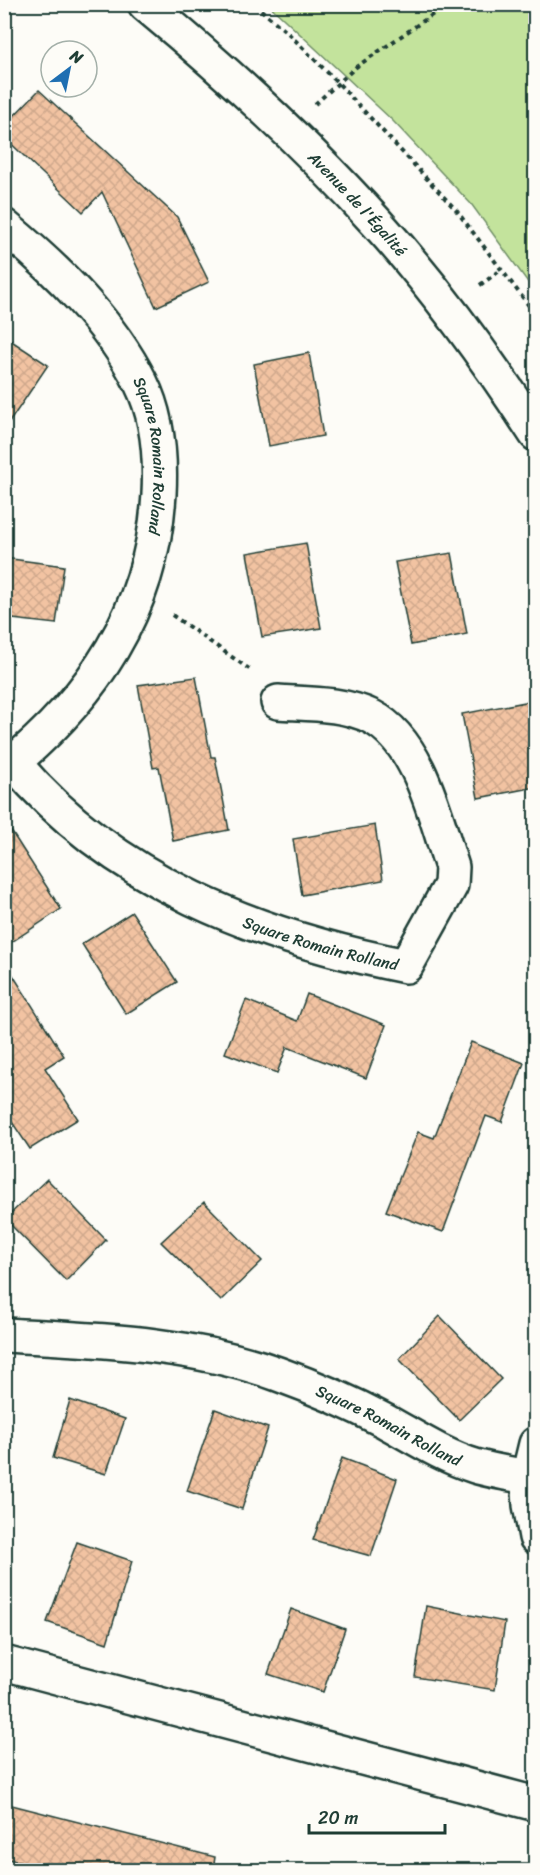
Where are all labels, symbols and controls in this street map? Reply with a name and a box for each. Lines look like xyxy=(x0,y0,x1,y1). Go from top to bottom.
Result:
north arrow xyxy=(39,39,99,99)
text: N xyxy=(63,41,90,72)
street label: Avenue de l'Égalité xyxy=(300,143,414,263)
street label: Square Romain Rolland xyxy=(125,371,174,538)
street label: Square Romain Rolland xyxy=(239,907,403,979)
street label: Square Romain Rolland xyxy=(311,1376,467,1475)
scale bar xyxy=(309,1797,446,1835)
text: 20 m xyxy=(318,1802,358,1834)

